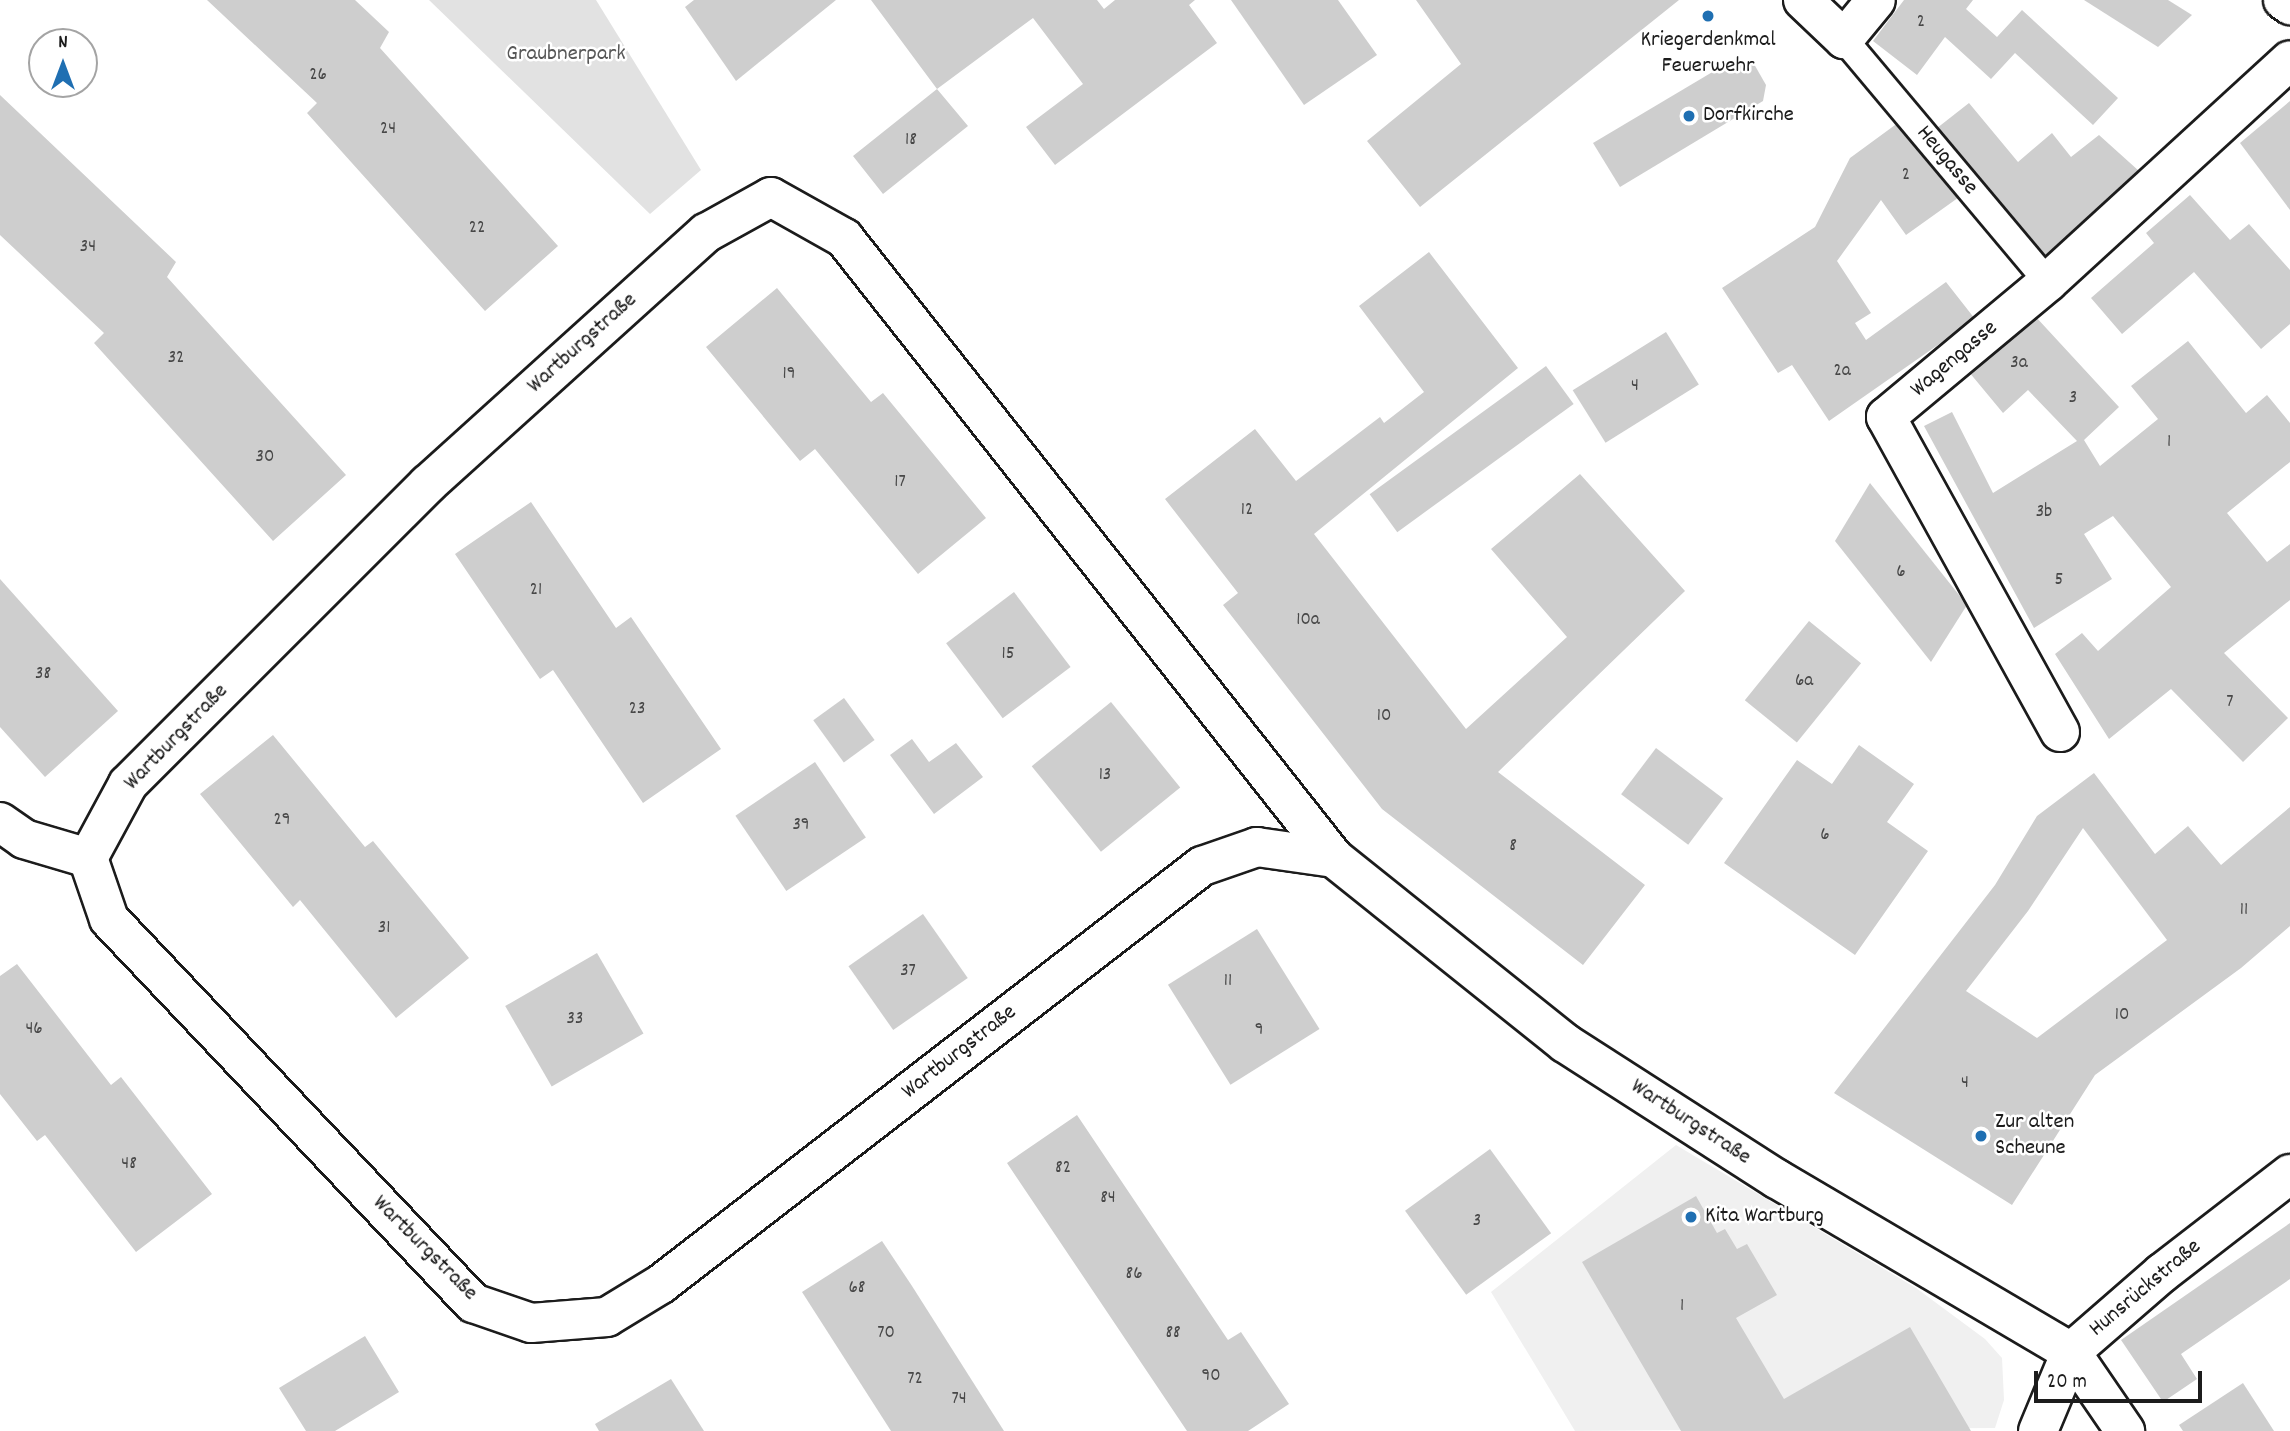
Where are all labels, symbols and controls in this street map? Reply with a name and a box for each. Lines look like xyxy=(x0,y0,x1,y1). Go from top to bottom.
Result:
marker: Kriegerdenkmal Feuerwehr xyxy=(1700,8,1716,24)
house number: 2 xyxy=(1917,12,1925,34)
place label: Kriegerdenkmal Feuerwehr xyxy=(1640,27,1776,81)
north arrow xyxy=(28,28,98,98)
text: N xyxy=(58,30,68,57)
park label: Graubnerpark xyxy=(506,41,626,69)
house number: 26 xyxy=(309,65,327,87)
place label: Dorfkirche xyxy=(1703,102,1794,130)
marker: Dorfkirche xyxy=(1681,108,1697,124)
house number: 24 xyxy=(380,119,396,141)
street label: Heugasse xyxy=(1909,121,1983,201)
house number: 18 xyxy=(905,130,917,152)
house number: 2 xyxy=(1902,165,1910,187)
house number: 22 xyxy=(469,218,485,240)
house number: 34 xyxy=(80,237,96,259)
street label: Wartburgstraße xyxy=(522,288,644,400)
street label: Wagengasse xyxy=(1906,316,2004,404)
house number: 32 xyxy=(168,348,184,370)
house number: 3a xyxy=(2010,353,2028,375)
house number: 2a xyxy=(1833,361,1851,383)
house number: 19 xyxy=(783,364,795,386)
house number: 4 xyxy=(1631,376,1639,398)
house number: 3 xyxy=(2069,388,2077,410)
house number: 1 xyxy=(2167,432,2171,454)
house number: 30 xyxy=(256,447,274,469)
house number: 17 xyxy=(894,472,906,494)
house number: 12 xyxy=(1241,500,1253,522)
house number: 3b xyxy=(2036,502,2052,524)
house number: 6 xyxy=(1896,562,1906,584)
house number: 5 xyxy=(2055,570,2063,592)
house number: 21 xyxy=(530,580,542,602)
house number: 10a xyxy=(1296,610,1320,632)
house number: 15 xyxy=(1002,644,1014,666)
house number: 38 xyxy=(35,664,51,686)
house number: 6a xyxy=(1795,671,1813,693)
street label: Wartburgstraße xyxy=(119,679,235,797)
house number: 7 xyxy=(2226,692,2234,714)
house number: 23 xyxy=(629,699,645,721)
house number: 10 xyxy=(1377,706,1391,728)
house number: 13 xyxy=(1099,765,1111,787)
house number: 29 xyxy=(273,810,291,832)
house number: 39 xyxy=(792,815,810,837)
house number: 6 xyxy=(1820,825,1830,847)
house number: 8 xyxy=(1509,836,1517,858)
house number: 11 xyxy=(2240,900,2248,922)
house number: 31 xyxy=(378,918,390,940)
house number: 37 xyxy=(900,961,916,983)
house number: 11 xyxy=(1224,971,1232,993)
street label: Wartburgstraße xyxy=(897,1000,1023,1106)
house number: 10 xyxy=(2115,1005,2129,1027)
house number: 33 xyxy=(567,1009,583,1031)
house number: 46 xyxy=(25,1019,43,1041)
house number: 9 xyxy=(1255,1020,1263,1042)
house number: 4 xyxy=(1961,1073,1969,1095)
street label: Wartburgstraße xyxy=(1625,1074,1755,1172)
place label: Zur alten Scheune xyxy=(1995,1109,2074,1163)
marker: Zur alten Scheune xyxy=(1973,1128,1989,1144)
house number: 48 xyxy=(121,1154,137,1176)
house number: 82 xyxy=(1055,1158,1071,1180)
house number: 84 xyxy=(1100,1188,1116,1210)
street label: Wartburgstraße xyxy=(365,1190,483,1308)
place label: Kita Wartburg xyxy=(1705,1203,1824,1231)
marker: Kita Wartburg xyxy=(1683,1209,1699,1225)
house number: 3 xyxy=(1473,1211,1481,1233)
street label: Hunsrückstraße xyxy=(2084,1234,2208,1344)
house number: 86 xyxy=(1126,1264,1142,1286)
house number: 68 xyxy=(849,1278,865,1300)
house number: 1 xyxy=(1680,1296,1684,1318)
house number: 70 xyxy=(877,1323,895,1345)
house number: 88 xyxy=(1165,1323,1181,1345)
scale bar xyxy=(2038,1358,2206,1402)
house number: 90 xyxy=(1201,1366,1221,1388)
text: 20 m xyxy=(2047,1368,2087,1398)
house number: 72 xyxy=(907,1369,923,1391)
house number: 74 xyxy=(951,1389,967,1411)

